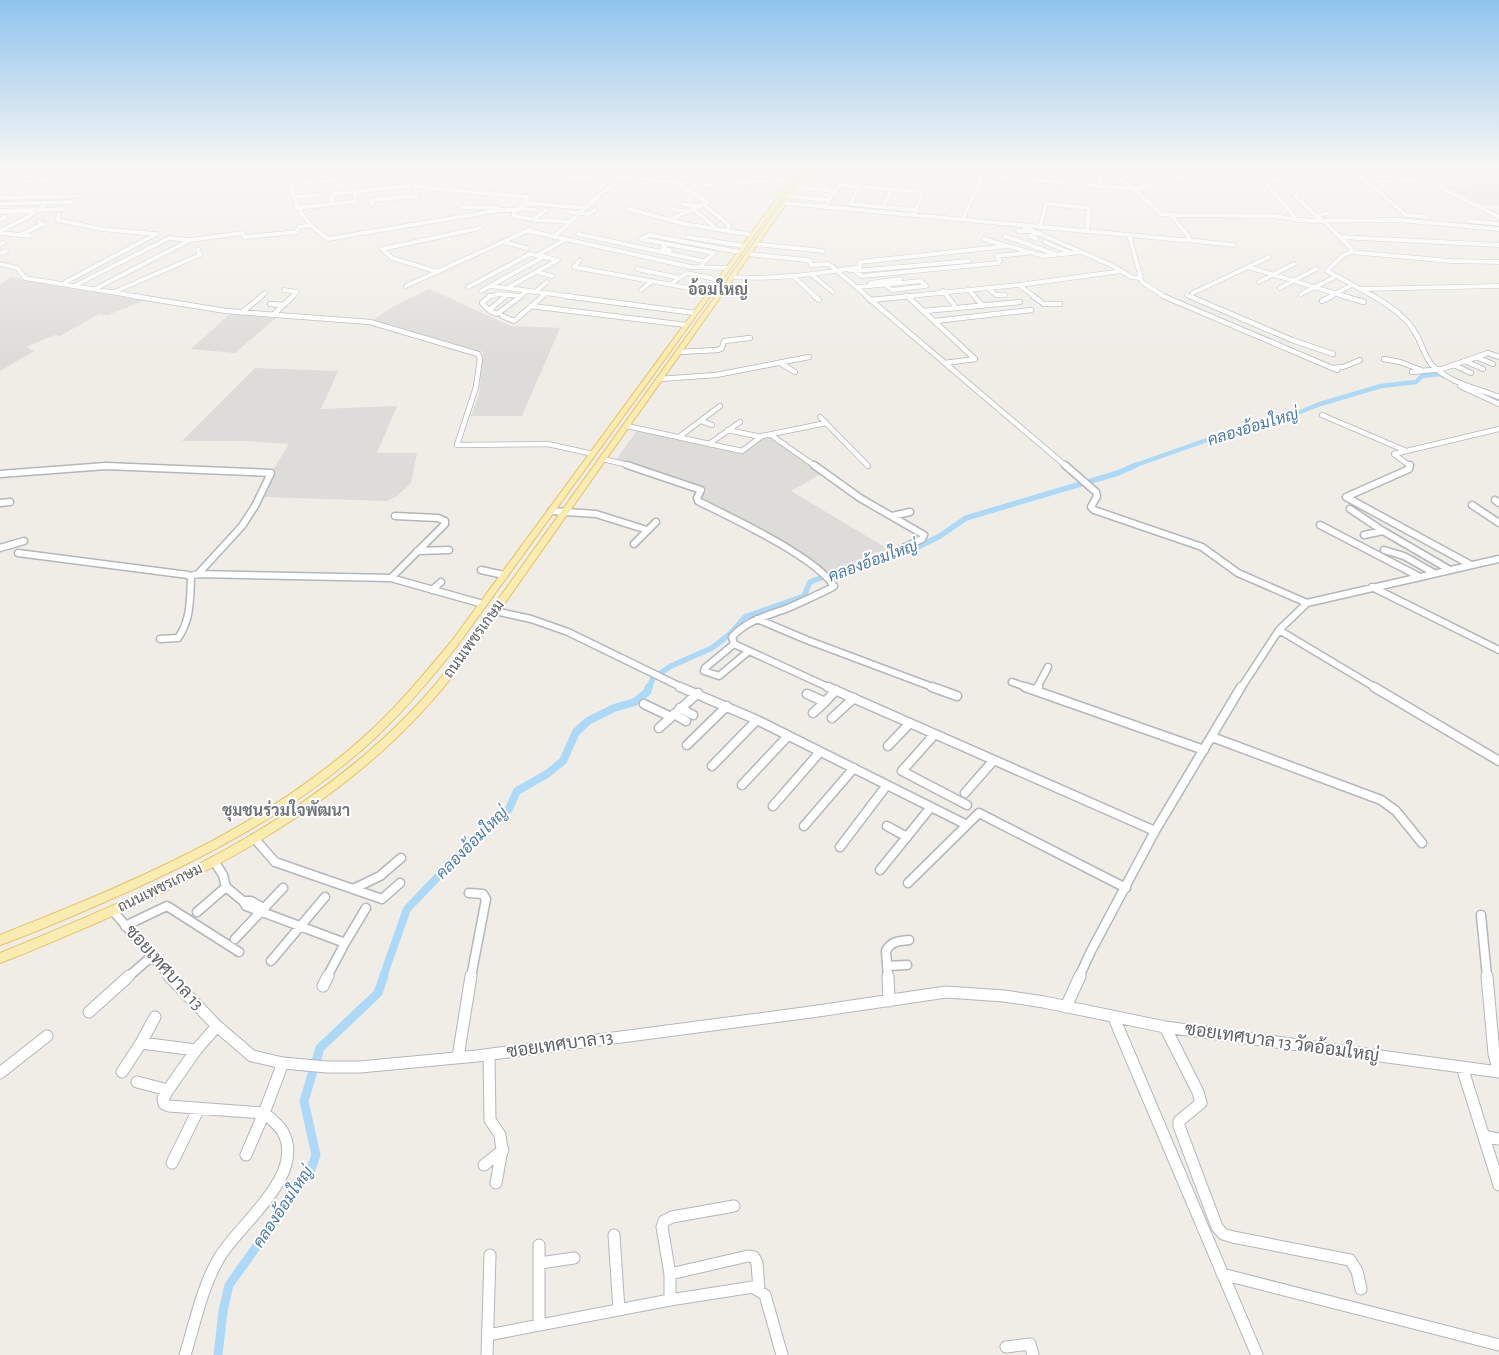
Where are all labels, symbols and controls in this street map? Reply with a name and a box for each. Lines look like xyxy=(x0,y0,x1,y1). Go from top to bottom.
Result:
district label: อ้อมใหญ่ xyxy=(688,278,748,300)
water label: คลองอ้อมใหญ่ xyxy=(1205,402,1301,449)
water label: คลองอ้อมใหญ่ xyxy=(825,533,921,586)
street label: ถนนเพชรเกษม xyxy=(441,597,507,681)
district label: ชุมชนร่วมใจพัฒนา xyxy=(222,799,350,822)
water label: คลองอ้อมใหญ่ xyxy=(430,801,512,883)
street label: ถนนเพชรเกษม xyxy=(115,861,205,915)
street label: ซอยเทศบาล 13 xyxy=(121,922,207,1014)
street label: ซอยเทศบาล 13 วัดอ้อมใหญ่ xyxy=(1184,1016,1381,1067)
street label: ซอยเทศบาล 13 xyxy=(505,1029,615,1061)
water label: คลองอ้อมใหญ่ xyxy=(247,1161,317,1251)

